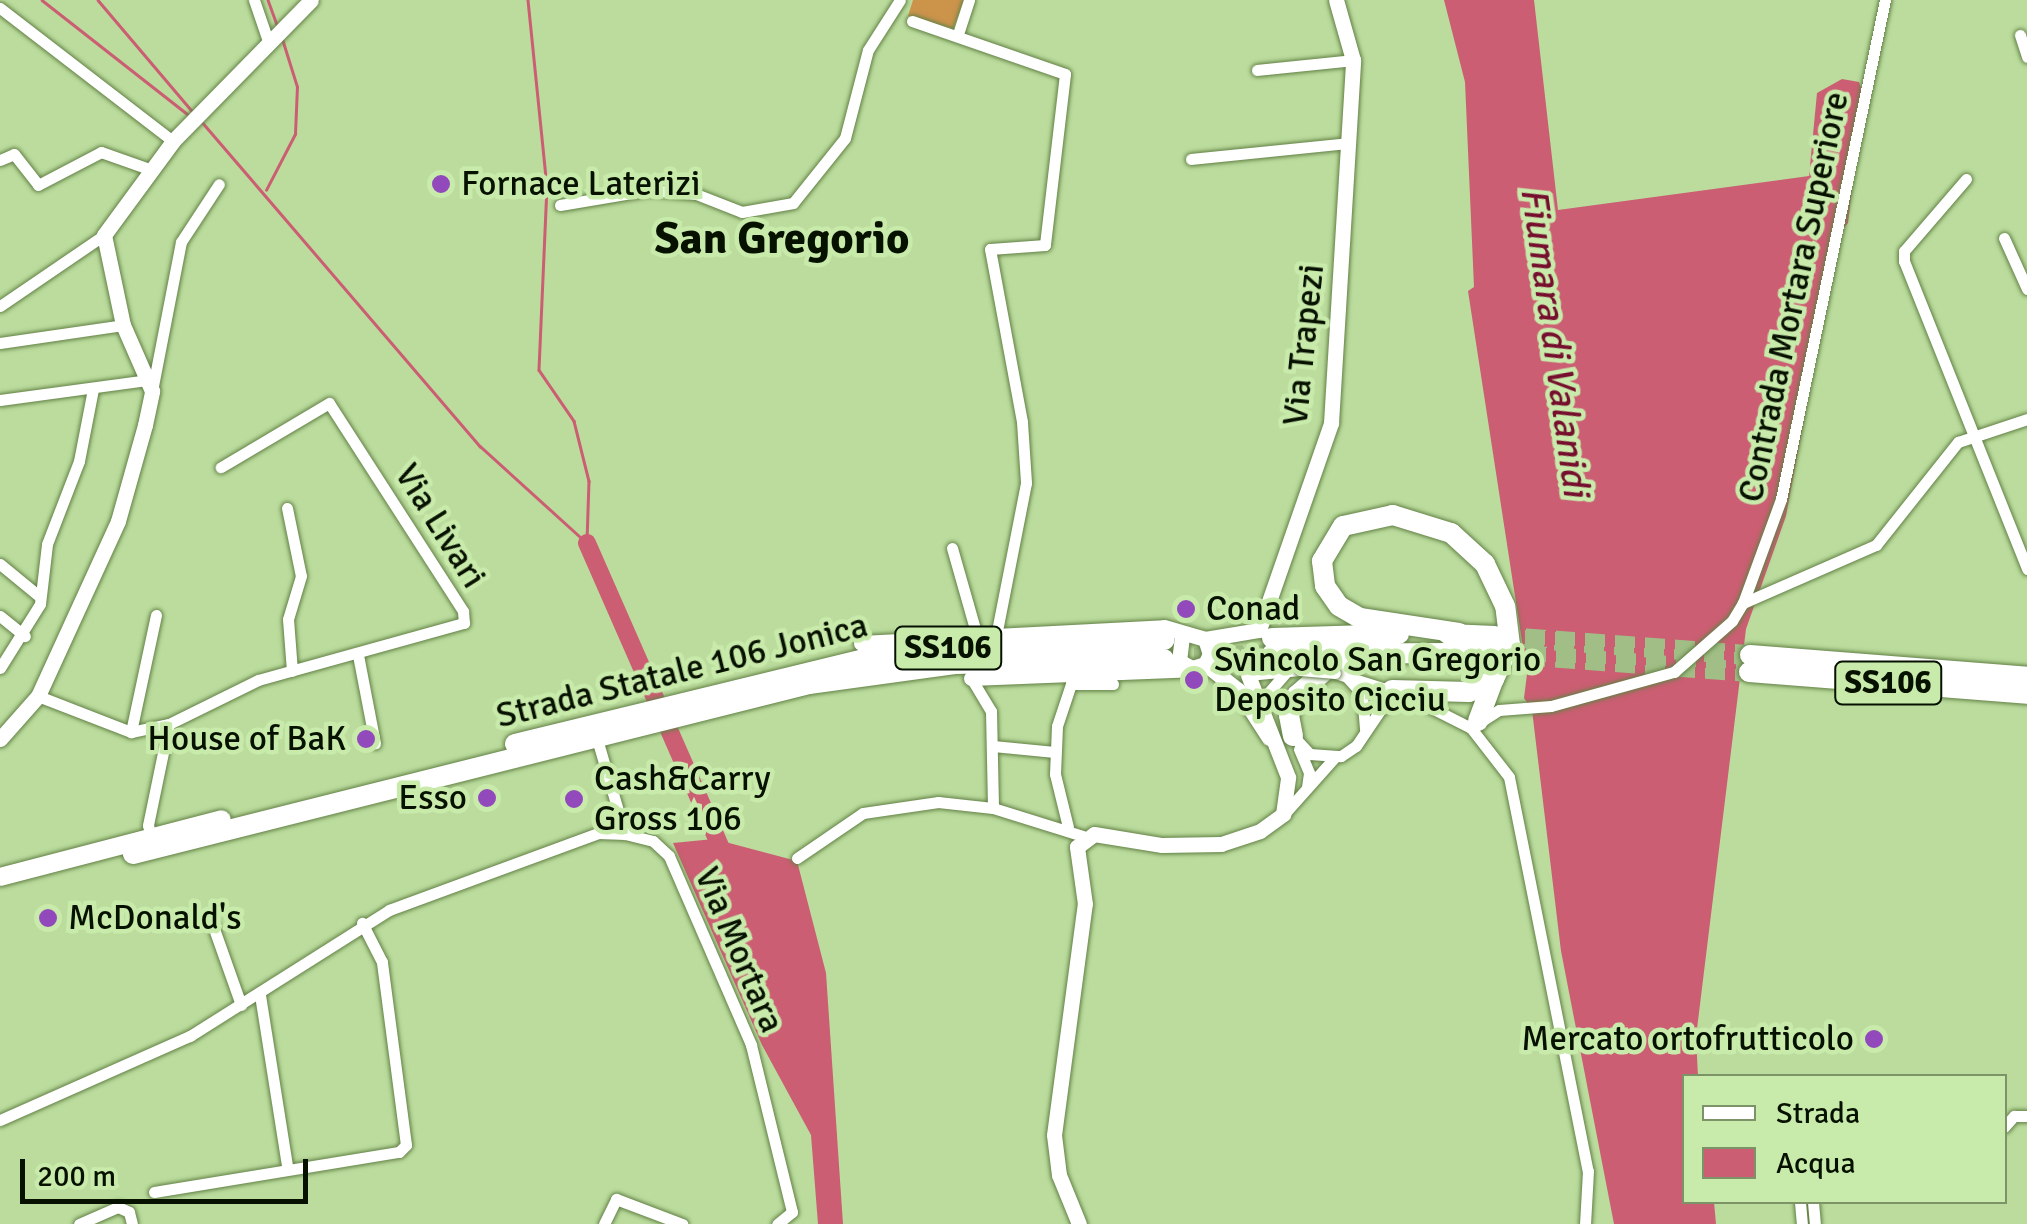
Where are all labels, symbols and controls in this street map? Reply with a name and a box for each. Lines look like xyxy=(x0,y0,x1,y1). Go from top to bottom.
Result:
street label: Contrada Mortara Superiore xyxy=(1730,88,1858,506)
place label: Fornace Laterizi xyxy=(461,163,700,205)
marker: Fornace Laterizi xyxy=(430,173,452,195)
water label: Fiumara di Valanidi xyxy=(1511,184,1599,500)
district label: San Gregorio xyxy=(655,212,909,266)
street label: Via Trapezi xyxy=(1275,262,1333,428)
street label: Via Livari xyxy=(386,456,494,596)
place label: Conad xyxy=(1206,588,1300,630)
marker: Conad xyxy=(1175,598,1197,620)
street label: Strada Statale 106 Jonica xyxy=(492,605,872,737)
road number: SS106 xyxy=(893,621,1003,675)
place label: Svincolo San Gregorio Deposito Cicciu xyxy=(1214,639,1541,721)
road number: SS106 xyxy=(1833,656,1943,710)
marker: Svincolo San Gregorio Deposito Cicciu xyxy=(1183,669,1205,691)
place label: House of BaK xyxy=(147,718,346,760)
marker: House of BaK xyxy=(355,728,377,750)
place label: Cash&Carry Gross 106 xyxy=(594,758,771,840)
place label: Esso xyxy=(398,777,467,819)
marker: Esso xyxy=(476,787,498,809)
marker: Cash&Carry Gross 106 xyxy=(563,788,585,810)
street label: Via Mortara xyxy=(685,861,793,1039)
place label: McDonald's xyxy=(68,897,242,939)
marker: McDonald's xyxy=(37,907,59,929)
place label: Mercato ortofrutticolo xyxy=(1521,1018,1854,1060)
marker: Mercato ortofrutticolo xyxy=(1863,1028,1885,1050)
legend xyxy=(1682,1074,2007,1204)
text: Strada xyxy=(1776,1095,1860,1132)
scale bar xyxy=(25,1139,312,1201)
text: Acqua xyxy=(1776,1145,1856,1182)
text: 200 m xyxy=(37,1158,116,1195)

